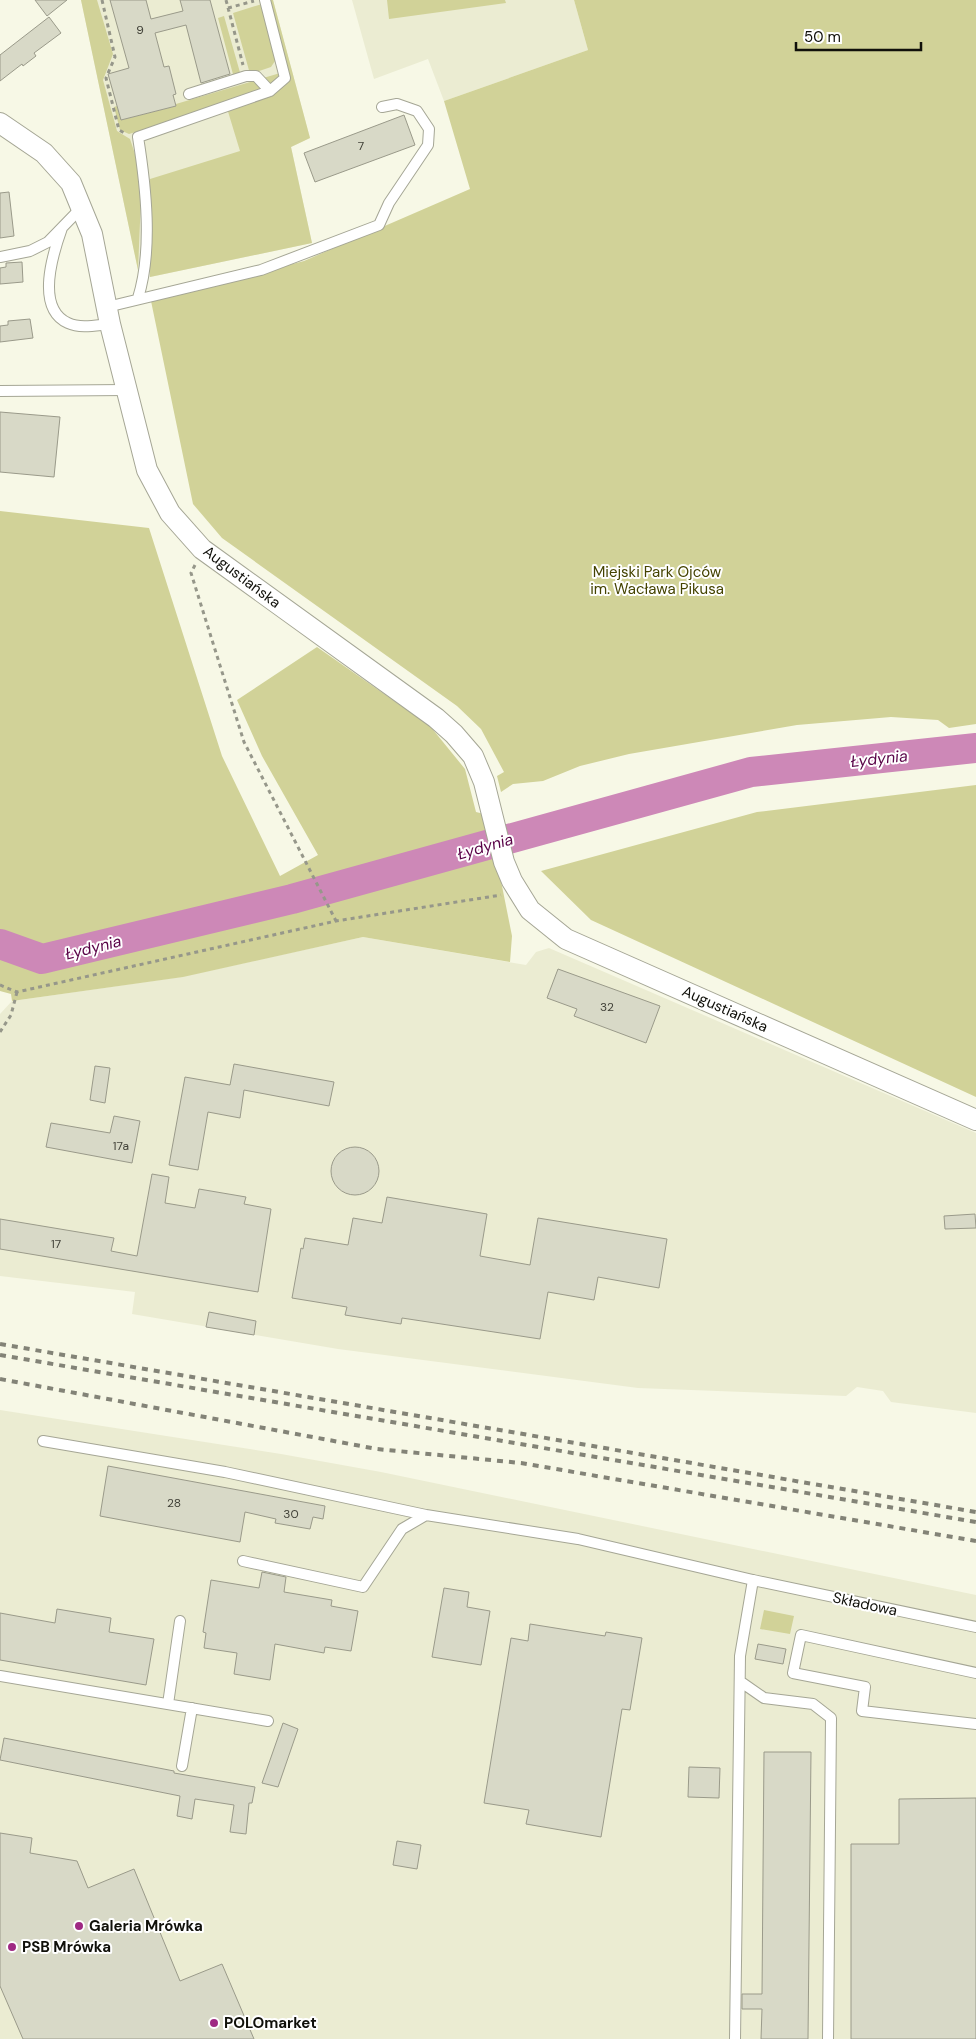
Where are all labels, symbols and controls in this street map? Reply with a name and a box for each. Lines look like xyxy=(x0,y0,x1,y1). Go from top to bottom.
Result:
scale bar xyxy=(796,20,921,52)
house number: 9 xyxy=(136,22,144,38)
text: 50 m xyxy=(804,27,841,47)
house number: 7 xyxy=(358,138,364,154)
street label: Augustiańska xyxy=(199,541,285,613)
park label: Miejski Park Ojców im. Wacława Pikusa xyxy=(590,562,724,599)
water label: Łydynia xyxy=(849,745,909,772)
water label: Łydynia xyxy=(455,828,516,864)
water label: Łydynia xyxy=(63,930,124,965)
street label: Augustiańska xyxy=(679,981,771,1037)
house number: 32 xyxy=(600,999,614,1015)
house number: 17a xyxy=(113,1138,129,1154)
house number: 17 xyxy=(51,1236,61,1252)
house number: 28 xyxy=(167,1495,181,1511)
house number: 30 xyxy=(283,1506,299,1522)
street label: Składowa xyxy=(831,1587,899,1621)
place label: Galeria Mrówka xyxy=(89,1916,203,1936)
marker: Galeria Mrówka xyxy=(73,1920,85,1932)
place label: PSB Mrówka xyxy=(22,1937,111,1957)
marker: PSB Mrówka xyxy=(6,1941,18,1953)
place label: POLOmarket xyxy=(224,2013,317,2033)
marker: POLOmarket xyxy=(208,2017,220,2029)

